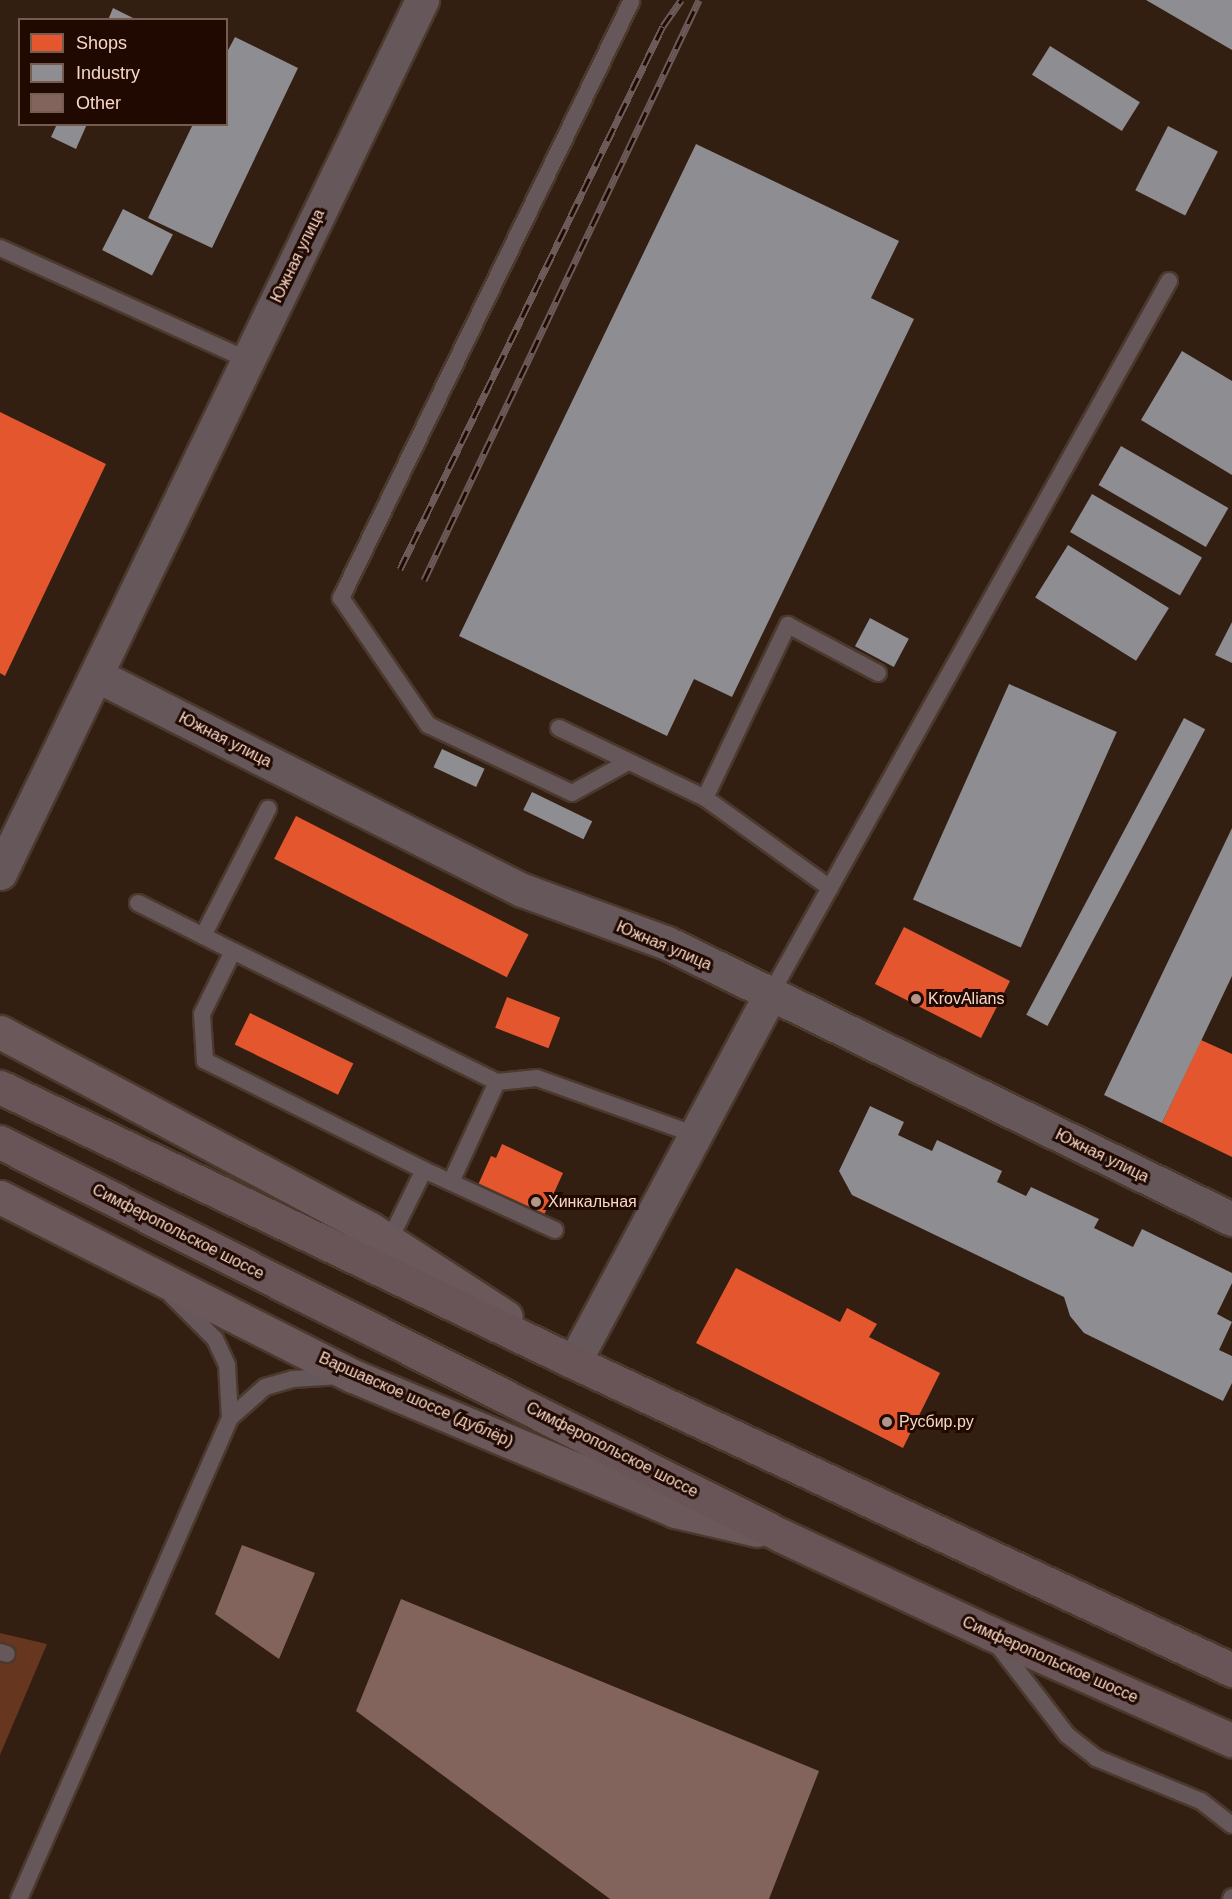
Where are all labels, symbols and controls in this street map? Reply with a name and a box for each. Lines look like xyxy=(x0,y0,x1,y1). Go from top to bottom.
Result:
legend xyxy=(18,18,228,126)
text: Shops xyxy=(76,33,127,53)
text: Industry xyxy=(76,63,140,83)
text: Other xyxy=(76,93,121,113)
street label: Южная улица xyxy=(267,206,329,306)
street label: Южная улица xyxy=(175,708,275,772)
street label: Южная улица xyxy=(613,917,715,975)
place label: KrovAlians xyxy=(928,989,1004,1009)
marker: KrovAlians xyxy=(909,992,923,1006)
street label: Южная улица xyxy=(1052,1125,1152,1187)
street label: Симферопольское шоссе xyxy=(89,1180,267,1284)
place label: Хинкальная xyxy=(548,1192,637,1212)
marker: Хинкальная xyxy=(529,1195,543,1209)
street label: Варшавское шоссе (дублёр) xyxy=(316,1348,516,1452)
street label: Симферопольское шоссе xyxy=(523,1398,701,1502)
place label: Русбир.ру xyxy=(899,1412,974,1432)
marker: Русбир.ру xyxy=(880,1415,894,1429)
street label: Симферопольское шоссе xyxy=(959,1613,1141,1707)

